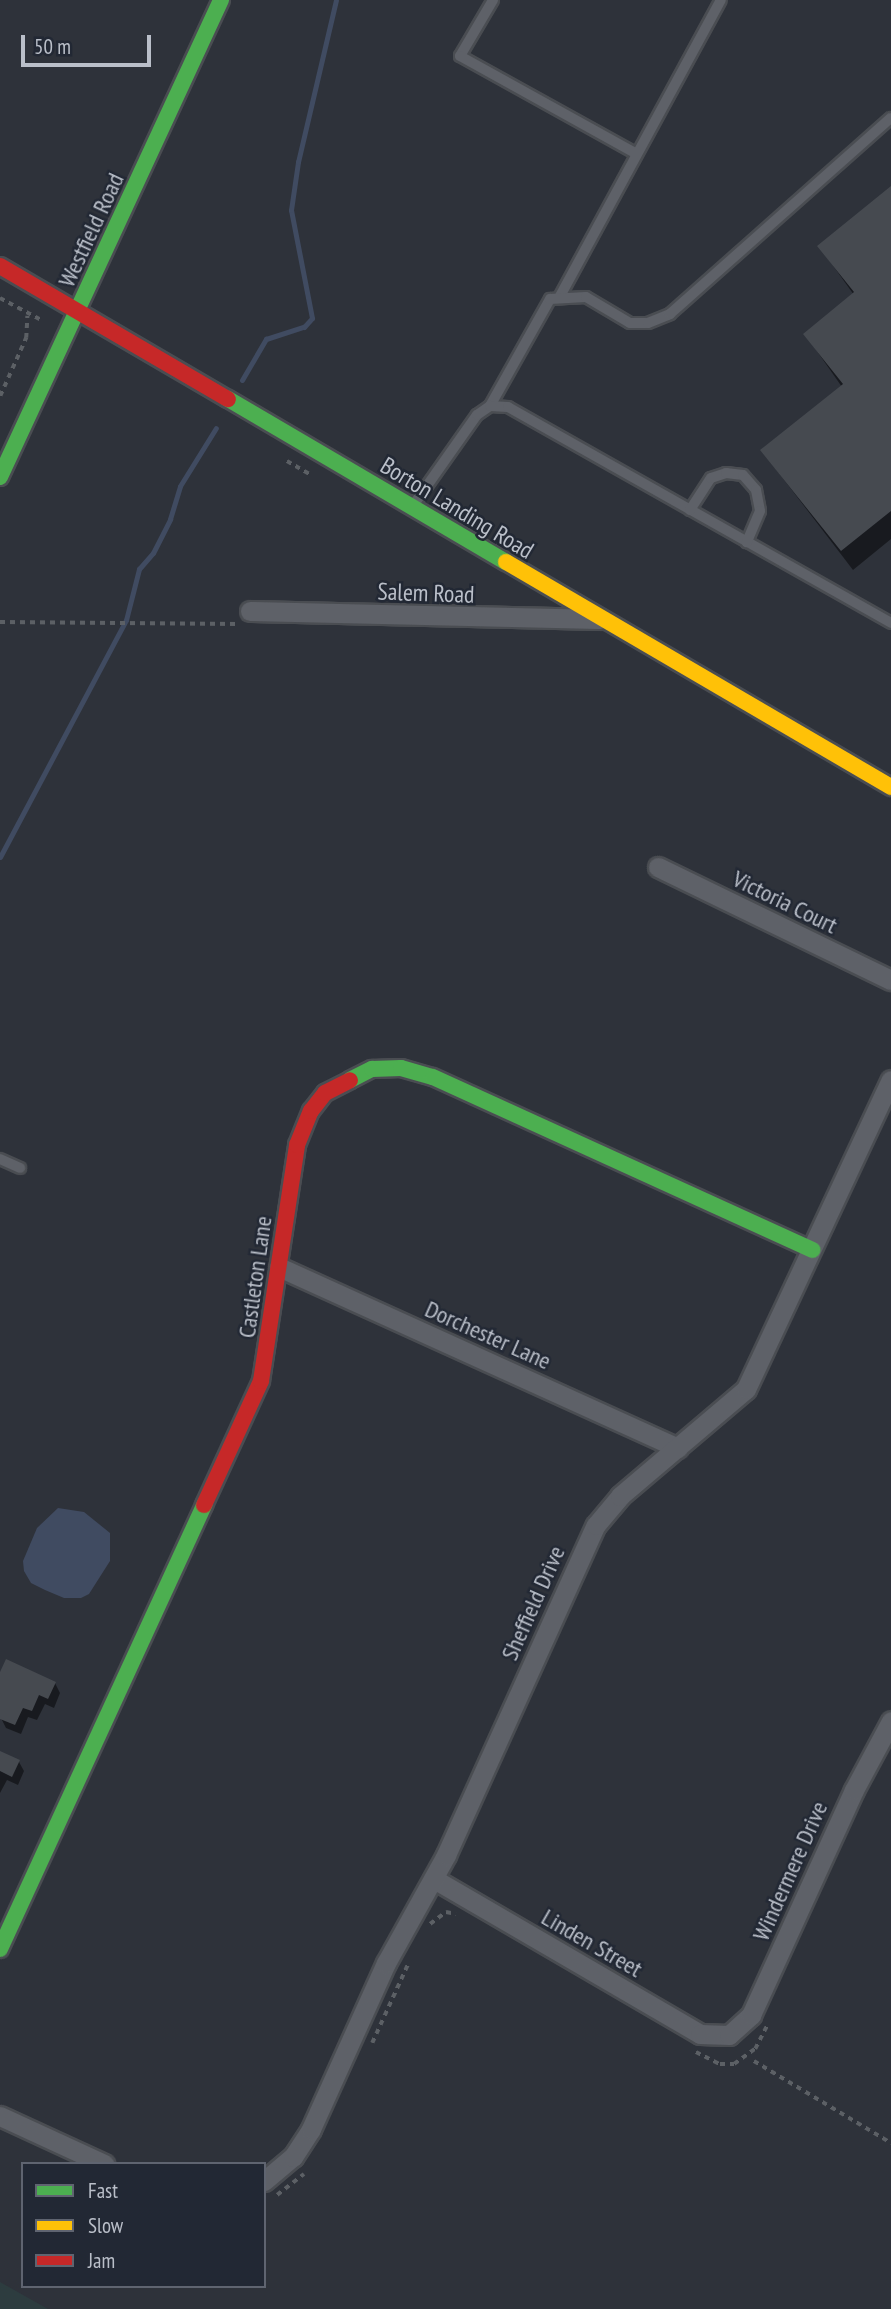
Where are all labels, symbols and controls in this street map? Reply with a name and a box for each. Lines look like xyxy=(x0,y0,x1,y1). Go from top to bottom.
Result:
scale bar xyxy=(24,21,154,65)
text: 50 m xyxy=(34,33,71,60)
street label: Westfield Road xyxy=(52,168,130,292)
street label: Borton Landing Road xyxy=(375,451,539,565)
street label: Salem Road xyxy=(377,577,475,609)
street label: Victoria Court xyxy=(728,864,842,940)
street label: Castleton Lane xyxy=(232,1214,278,1340)
street label: Dorchester Lane xyxy=(421,1295,555,1375)
street label: Sheffield Drive xyxy=(495,1541,571,1665)
street label: Windermere Drive xyxy=(746,1797,834,1945)
street label: Linden Street xyxy=(537,1903,647,1983)
legend xyxy=(21,2162,266,2288)
text: Fast xyxy=(88,2177,118,2204)
text: Slow xyxy=(88,2212,123,2239)
text: Jam xyxy=(88,2247,115,2274)

